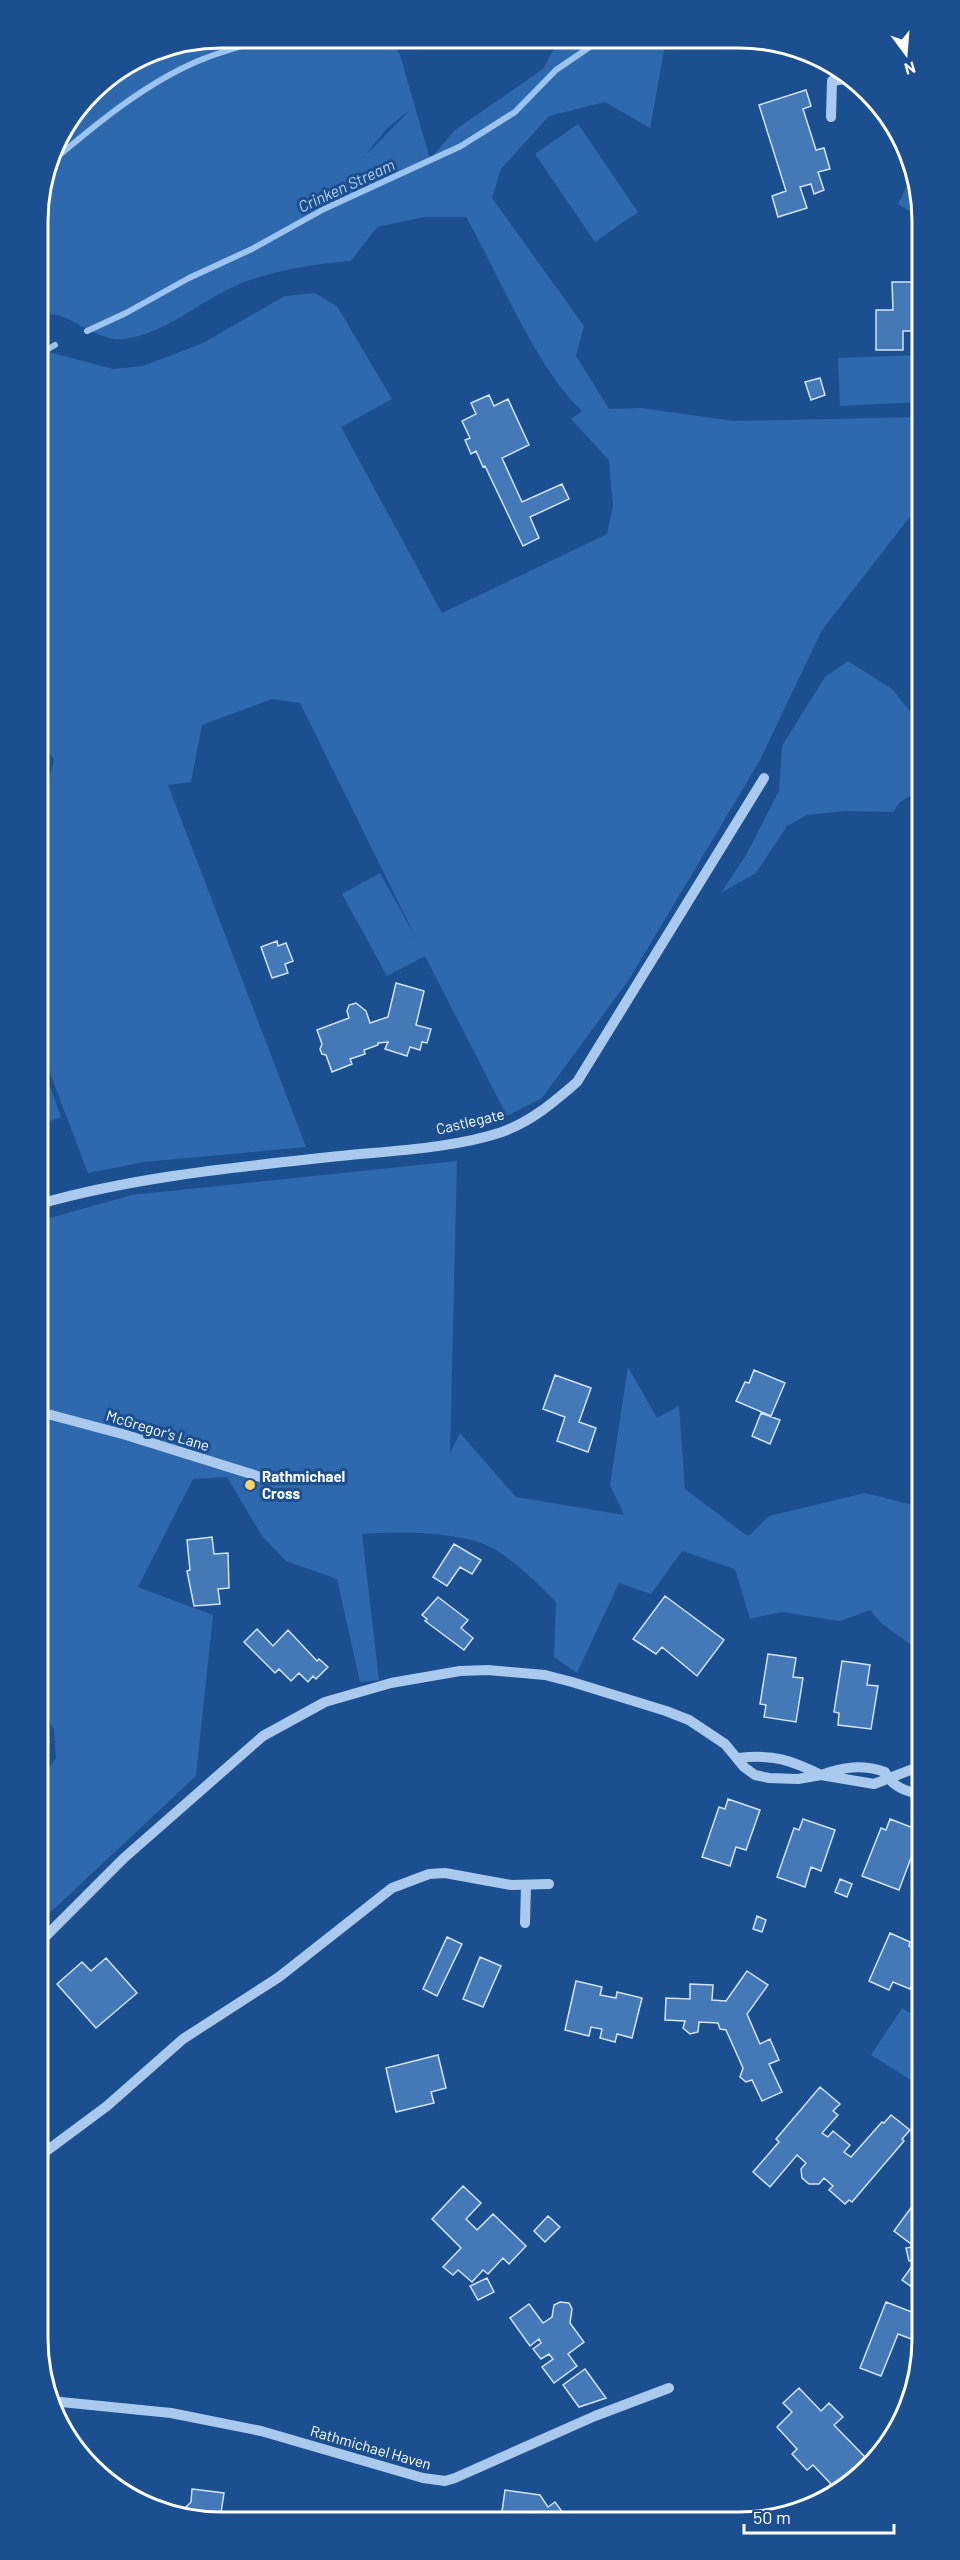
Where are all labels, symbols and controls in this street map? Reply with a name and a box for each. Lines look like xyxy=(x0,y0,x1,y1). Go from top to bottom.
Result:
north arrow xyxy=(876,24,936,84)
text: N xyxy=(903,58,918,79)
water label: Crinken Stream xyxy=(295,154,398,216)
street label: Castlegate xyxy=(434,1104,506,1138)
street label: McGregor's Lane xyxy=(104,1406,212,1454)
place label: Rathmichael Cross xyxy=(262,1467,345,1502)
marker: Rathmichael Cross xyxy=(243,1478,257,1492)
street label: Rathmichael Haven xyxy=(308,2421,434,2473)
scale bar xyxy=(744,2497,894,2535)
text: 50 m xyxy=(753,2506,791,2528)

